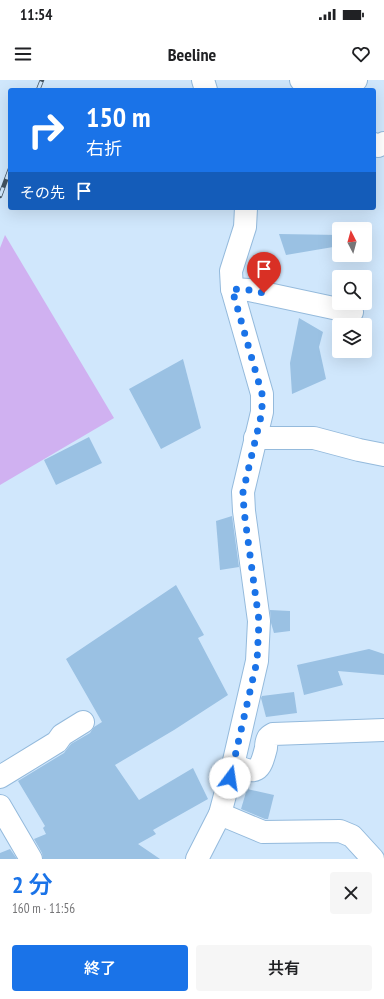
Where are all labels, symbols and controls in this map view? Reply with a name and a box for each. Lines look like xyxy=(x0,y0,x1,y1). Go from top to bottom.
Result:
text: 11:54 xyxy=(20,5,52,24)
icon: menu xyxy=(12,43,34,65)
text: Beeline xyxy=(168,43,216,66)
icon: heart xyxy=(350,43,372,65)
text: 150 m xyxy=(86,98,150,135)
icon: right xyxy=(20,104,72,156)
text: 右折 xyxy=(86,137,122,160)
icon: arrive xyxy=(73,180,95,202)
text: その先 xyxy=(20,183,65,202)
north arrow xyxy=(332,222,372,262)
map controls xyxy=(332,222,372,358)
pin xyxy=(247,252,281,293)
icon: arrive xyxy=(253,258,275,280)
button: search xyxy=(332,270,372,310)
button: layers xyxy=(332,318,372,358)
position arrow xyxy=(209,757,251,799)
text: 2 分 xyxy=(12,869,52,900)
button: close xyxy=(330,872,372,914)
text: 160 m · 11:56 xyxy=(12,900,75,917)
button: 終了 xyxy=(12,945,188,991)
button: 共有 xyxy=(196,945,372,991)

